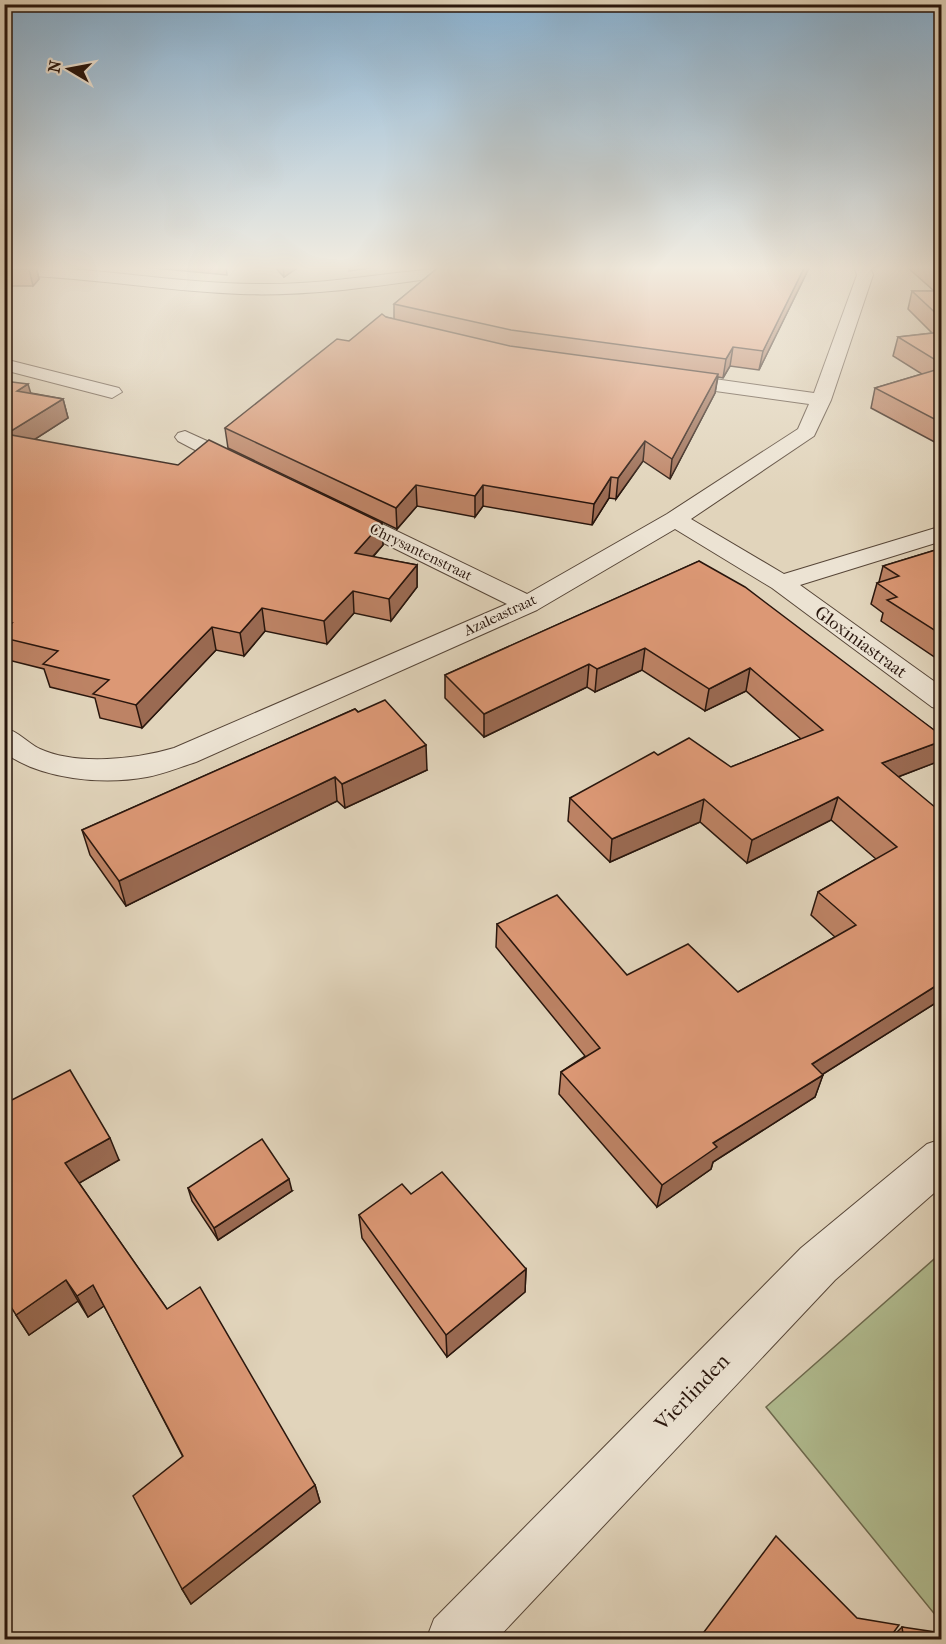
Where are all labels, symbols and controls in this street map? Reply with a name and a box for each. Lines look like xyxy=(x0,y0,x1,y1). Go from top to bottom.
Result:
north arrow xyxy=(39,39,99,99)
text: N xyxy=(44,58,65,74)
street label: Chrysantenstraat xyxy=(367,519,476,585)
street label: Azaleastraat xyxy=(460,590,540,640)
street label: Gloxiniastraat xyxy=(810,602,911,683)
street label: Vierlinden xyxy=(649,1349,734,1436)

